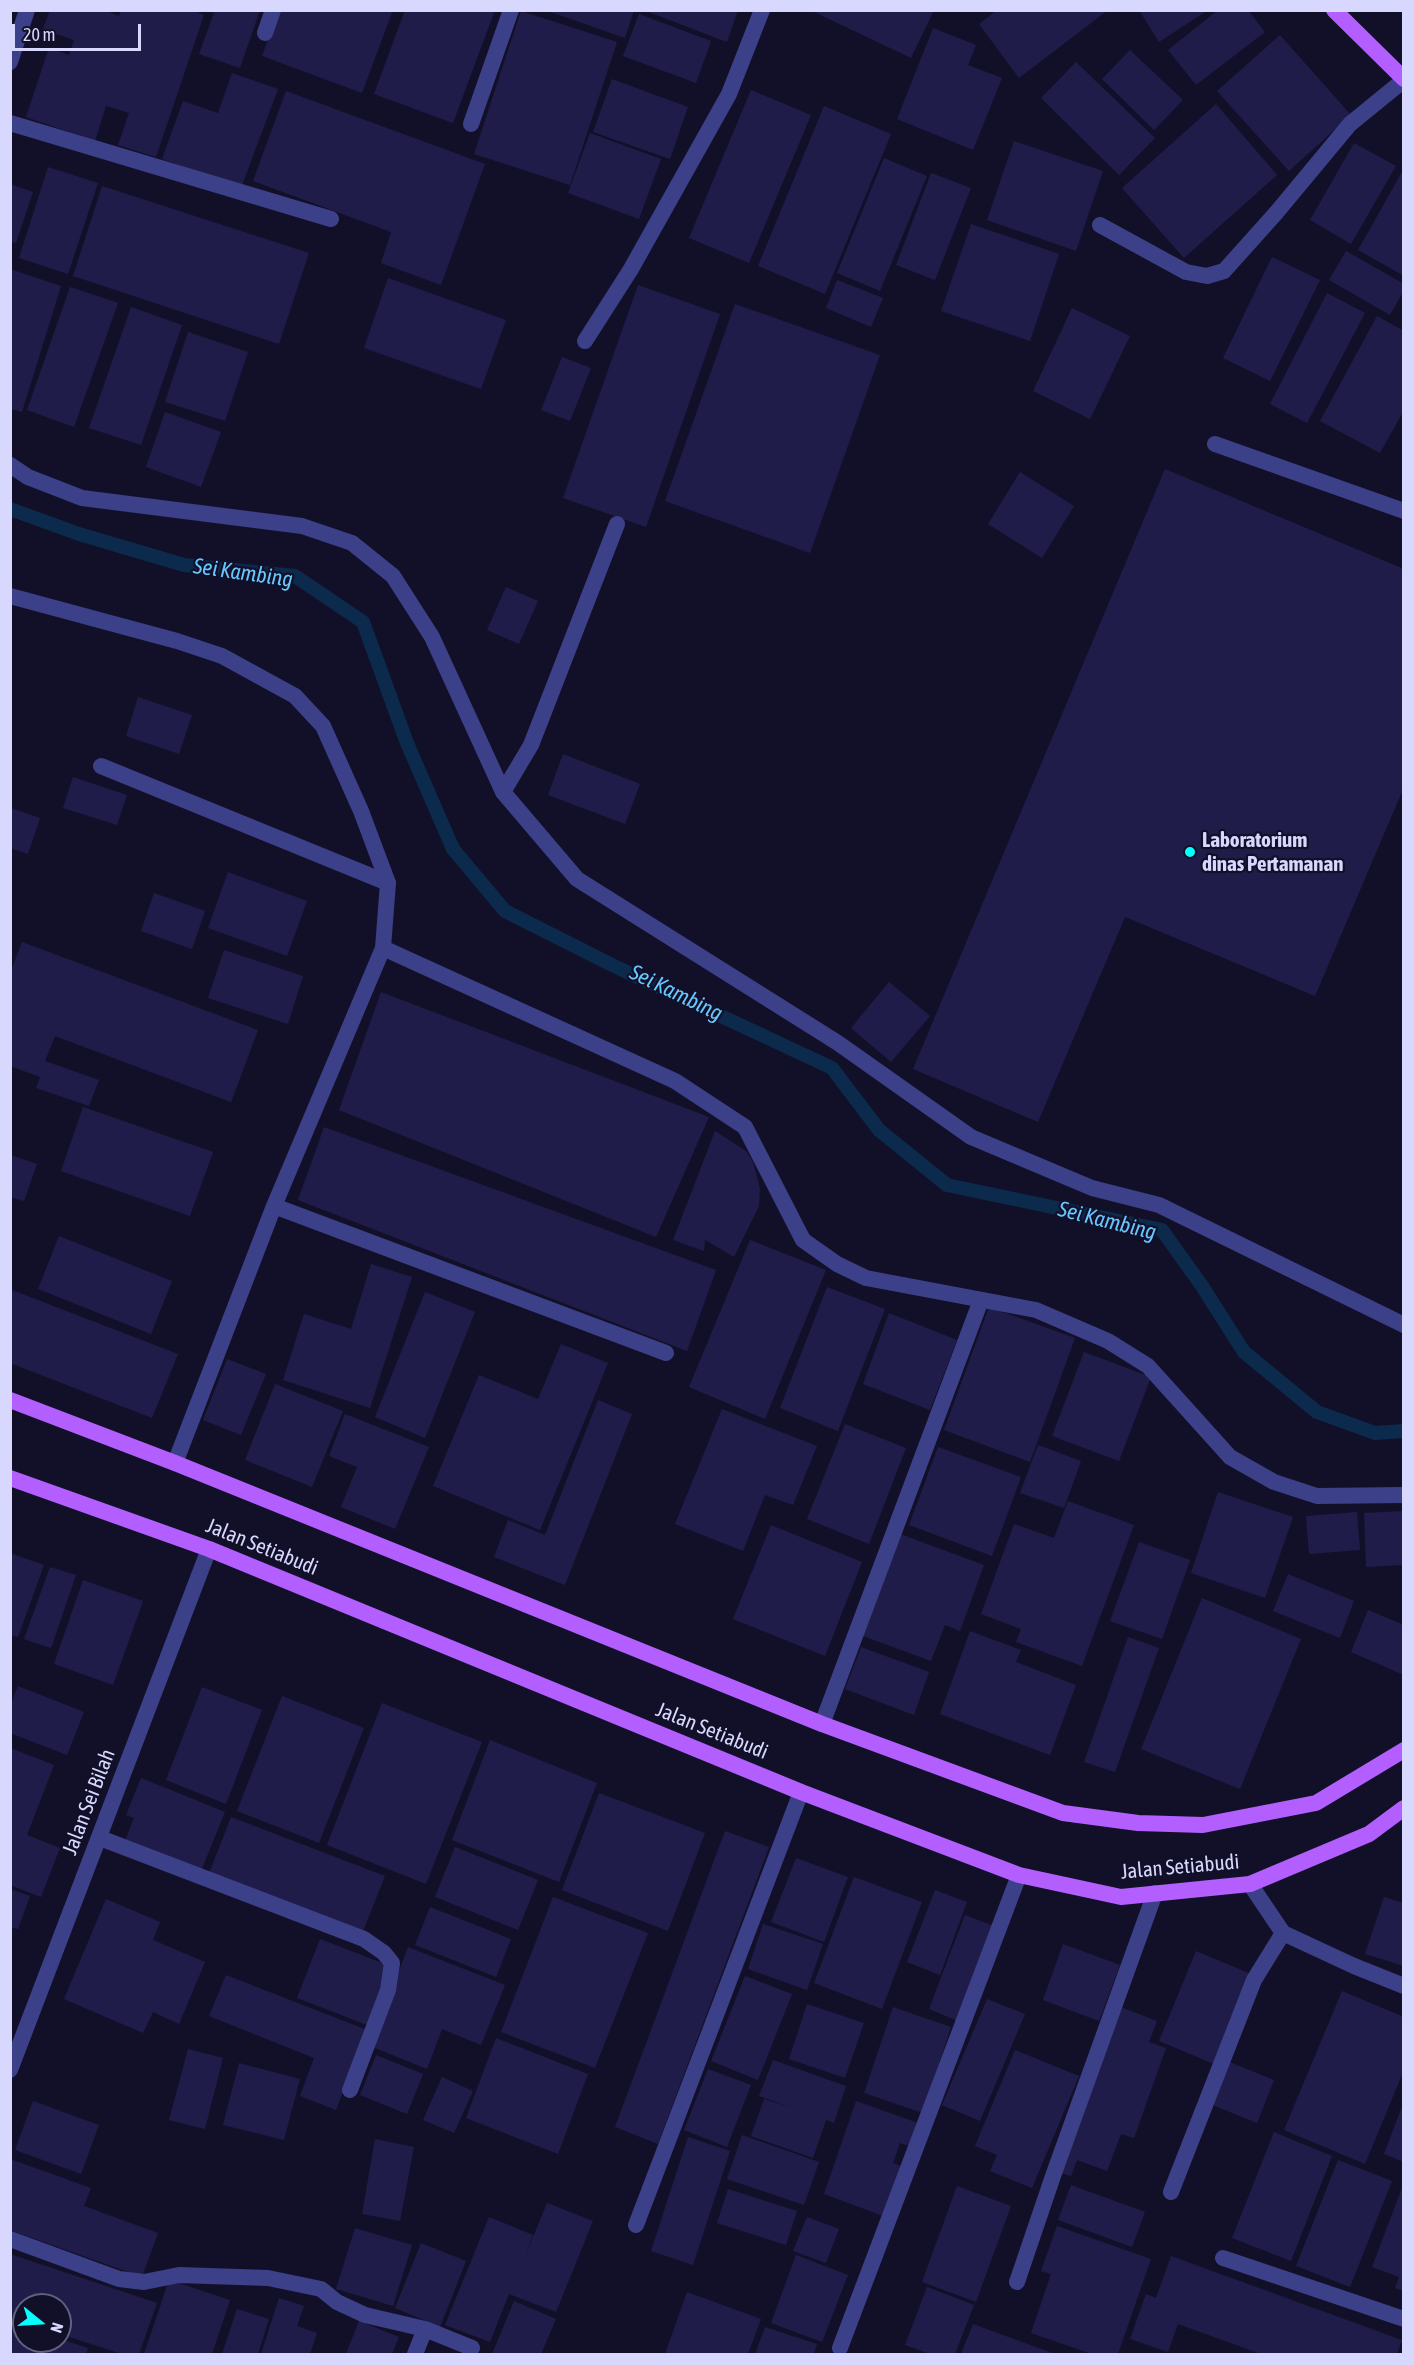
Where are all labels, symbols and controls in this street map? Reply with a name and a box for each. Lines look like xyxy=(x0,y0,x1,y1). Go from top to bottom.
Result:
scale bar xyxy=(15,12,144,50)
text: 20 m xyxy=(23,24,55,45)
water label: Sei Kambing xyxy=(192,553,294,593)
place label: Laboratorium dinas Pertamanan xyxy=(1202,827,1343,877)
marker: Laboratorium dinas Pertamanan xyxy=(1183,845,1197,859)
water label: Sei Kambing xyxy=(625,959,727,1027)
water label: Sei Kambing xyxy=(1055,1196,1159,1246)
street label: Jalan Setiabudi xyxy=(202,1513,322,1581)
street label: Jalan Setiabudi xyxy=(652,1697,772,1765)
street label: Jalan Sei Bilah xyxy=(57,1746,121,1858)
street label: Jalan Setiabudi xyxy=(1120,1849,1240,1885)
north arrow xyxy=(12,2293,72,2353)
text: N xyxy=(47,2321,67,2335)

